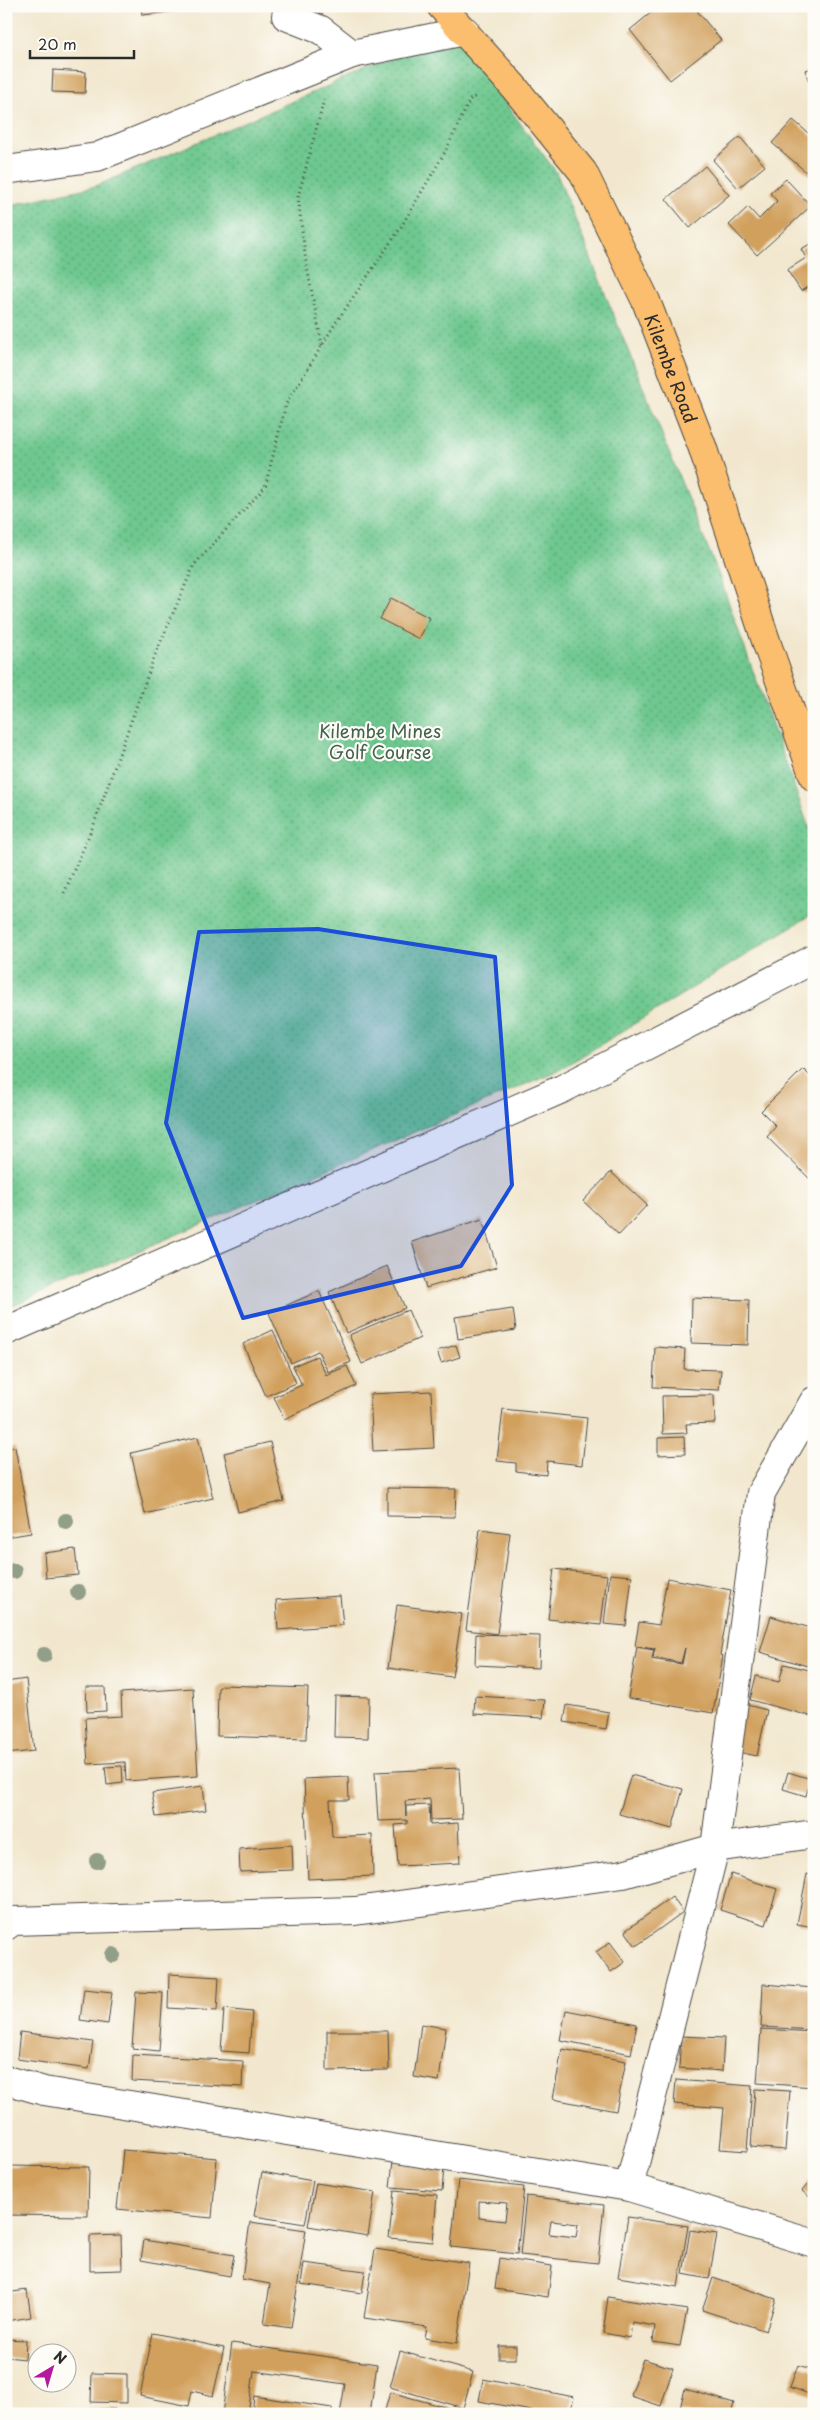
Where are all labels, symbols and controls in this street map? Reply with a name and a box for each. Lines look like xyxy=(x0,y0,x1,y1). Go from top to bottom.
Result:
scale bar xyxy=(30,28,134,60)
text: 20 m xyxy=(38,32,77,55)
street label: Kilembe Road xyxy=(638,309,705,427)
park label: Kilembe Mines Golf Course xyxy=(319,717,441,765)
north arrow xyxy=(28,2342,78,2392)
text: N xyxy=(49,2346,71,2369)

